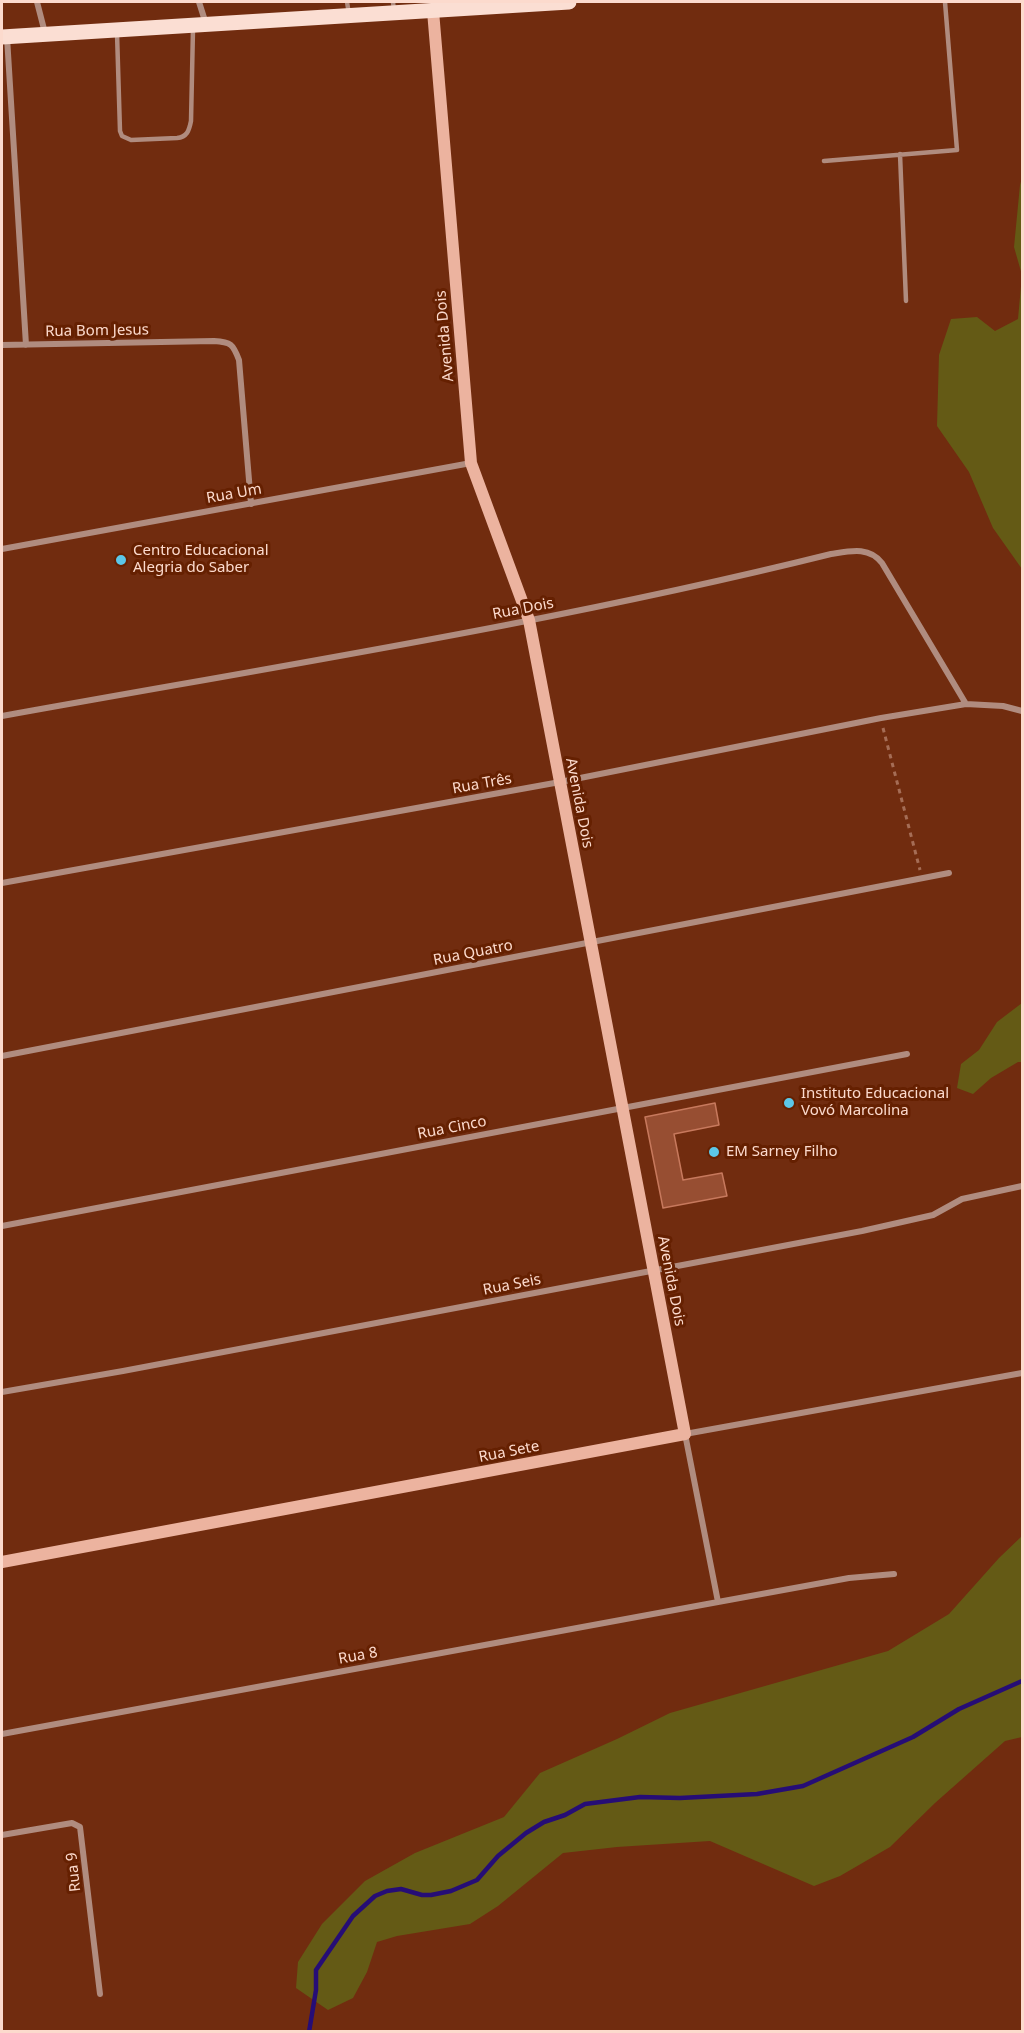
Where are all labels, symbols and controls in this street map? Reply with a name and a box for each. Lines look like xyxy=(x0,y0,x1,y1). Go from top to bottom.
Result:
street label: Avenida Dois xyxy=(432,290,458,382)
street label: Rua Bom Jesus xyxy=(45,321,149,341)
street label: Rua Um xyxy=(205,480,263,508)
place label: Centro Educacional Alegria do Saber xyxy=(133,542,269,577)
marker: Centro Educacional Alegria do Saber xyxy=(114,553,128,567)
street label: Rua Dois xyxy=(491,594,555,624)
street label: Avenida Dois xyxy=(561,756,597,850)
street label: Rua Três xyxy=(451,770,513,798)
street label: Rua Quatro xyxy=(432,936,514,970)
place label: Instituto Educacional Vovó Marcolina xyxy=(801,1085,949,1120)
marker: Instituto Educacional Vovó Marcolina xyxy=(782,1096,796,1110)
street label: Rua Cinco xyxy=(416,1113,488,1143)
place label: EM Sarney Filho xyxy=(726,1143,838,1161)
marker: EM Sarney Filho xyxy=(707,1145,721,1159)
street label: Avenida Dois xyxy=(653,1234,689,1328)
street label: Rua Seis xyxy=(481,1271,543,1299)
street label: Rua Sete xyxy=(477,1437,541,1467)
street label: Rua 8 xyxy=(337,1644,379,1668)
street label: Rua 9 xyxy=(63,1851,85,1893)

